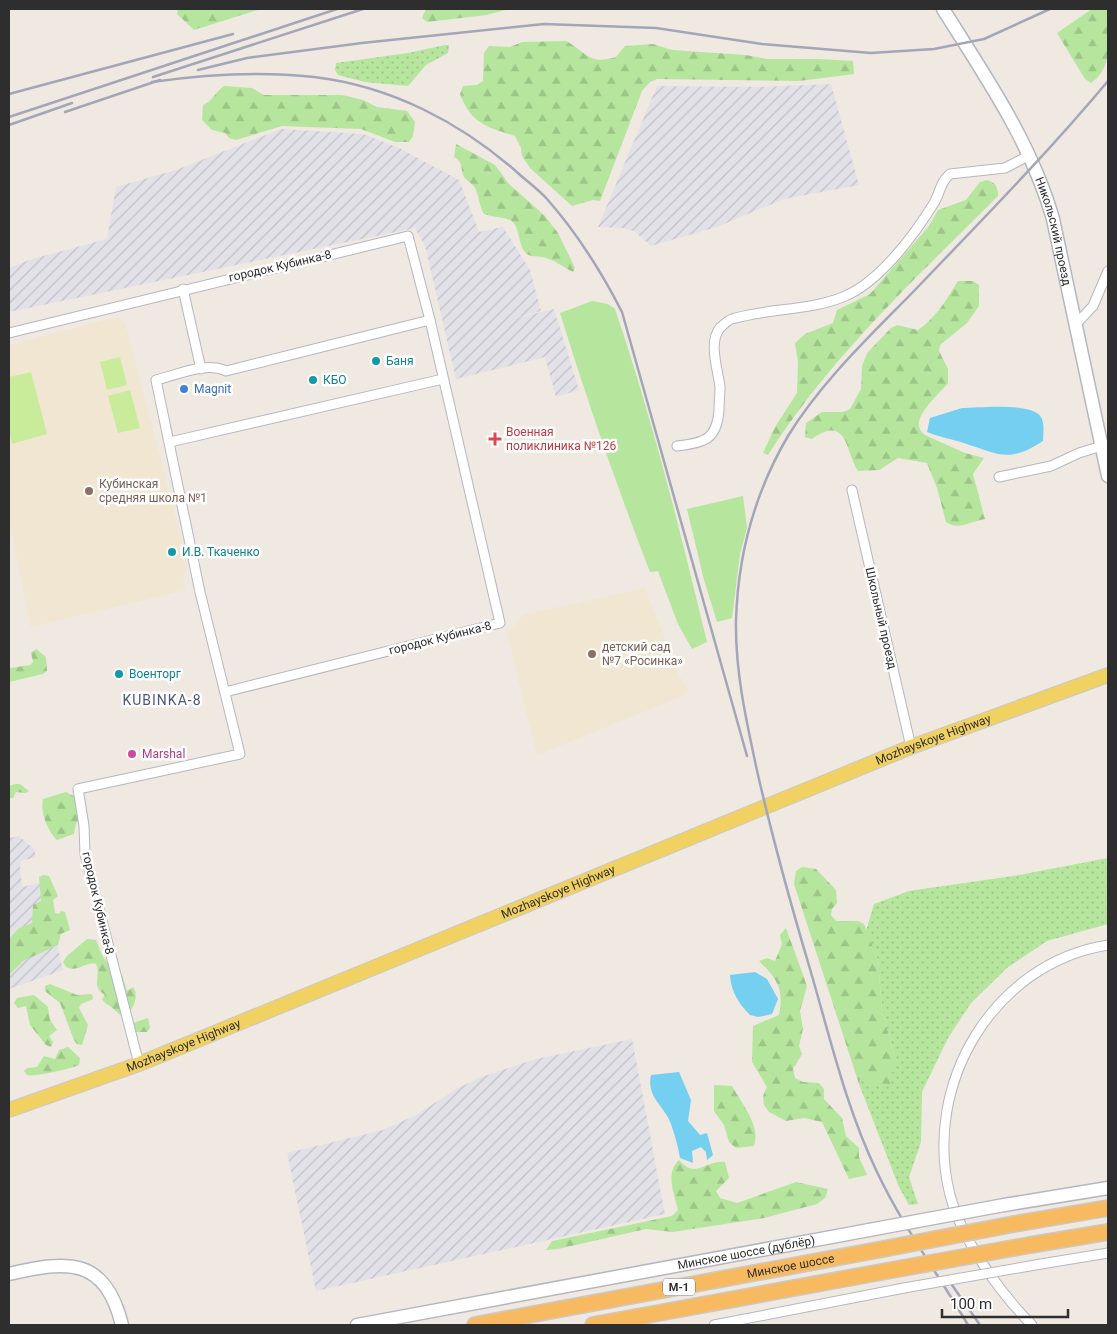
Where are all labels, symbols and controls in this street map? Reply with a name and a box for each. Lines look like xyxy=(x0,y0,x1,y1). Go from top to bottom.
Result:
street label: Никольский проезд xyxy=(1032,175,1074,287)
street label: городок Кубинка-8 xyxy=(227,247,333,285)
place label: Баня xyxy=(386,354,414,368)
marker: Баня xyxy=(370,355,382,367)
place label: КБО xyxy=(323,373,347,387)
marker: КБО xyxy=(307,374,319,386)
place label: Magnit xyxy=(194,382,231,396)
marker: Magnit xyxy=(178,383,190,395)
place label: Военная поликлиника №126 xyxy=(506,425,617,453)
marker: Военная поликлиника №126 xyxy=(488,432,502,446)
place label: Кубинская средняя школа №1 xyxy=(99,477,207,505)
marker: Кубинская средняя школа №1 xyxy=(83,485,95,497)
place label: И.В. Ткаченко xyxy=(182,545,260,559)
marker: И.В. Ткаченко xyxy=(166,546,178,558)
street label: Школьный проезд xyxy=(862,566,900,670)
street label: городок Кубинка-8 xyxy=(387,618,493,658)
place label: детский сад №7 «Росинка» xyxy=(602,640,683,668)
marker: детский сад №7 «Росинка» xyxy=(586,648,598,660)
place label: Военторг xyxy=(129,667,181,681)
marker: Военторг xyxy=(113,668,125,680)
district label: KUBINKA-8 xyxy=(122,692,202,708)
street label: Mozhayskoye Highway xyxy=(874,711,993,768)
place label: Marshal xyxy=(142,747,185,761)
marker: Marshal xyxy=(126,748,138,760)
street label: городок Кубинка-8 xyxy=(79,850,117,956)
street label: Mozhayskoye Highway xyxy=(499,862,618,922)
street label: Mozhayskoye Highway xyxy=(125,1016,243,1075)
street label: Минское шоссе (дублёр) xyxy=(677,1234,817,1272)
street label: Минское шоссе xyxy=(746,1250,836,1282)
road number: М-1 xyxy=(663,1278,695,1295)
scale bar xyxy=(942,1286,1068,1318)
text: 100 m xyxy=(950,1295,992,1313)

